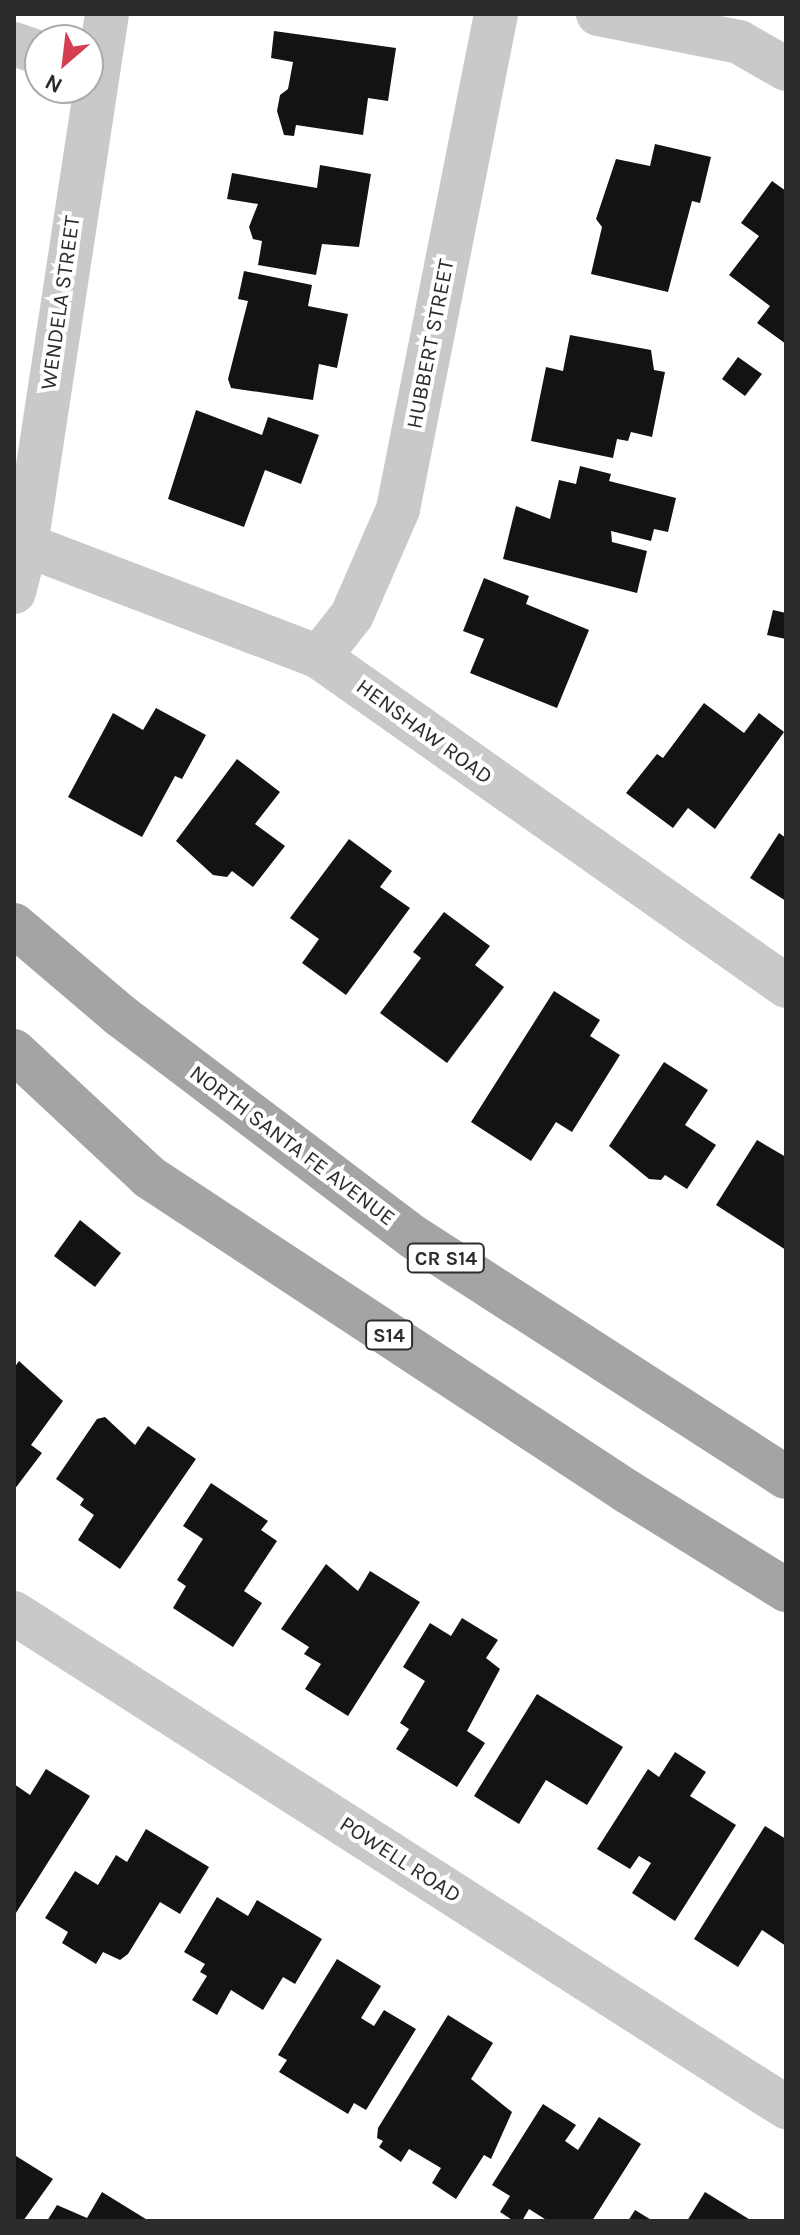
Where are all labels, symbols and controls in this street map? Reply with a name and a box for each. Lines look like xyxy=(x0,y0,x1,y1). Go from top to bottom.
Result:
north arrow xyxy=(24,24,104,104)
text: N xyxy=(41,68,67,99)
street label: WENDELA STREET xyxy=(36,214,86,392)
street label: HUBBERT STREET xyxy=(402,257,460,431)
street label: HENSHAW ROAD xyxy=(351,674,497,790)
street label: NORTH SANTA FE AVENUE xyxy=(184,1060,400,1232)
road number: CR S14 xyxy=(406,1242,486,1274)
road number: S14 xyxy=(365,1319,413,1351)
street label: POWELL ROAD xyxy=(335,1811,465,1909)

